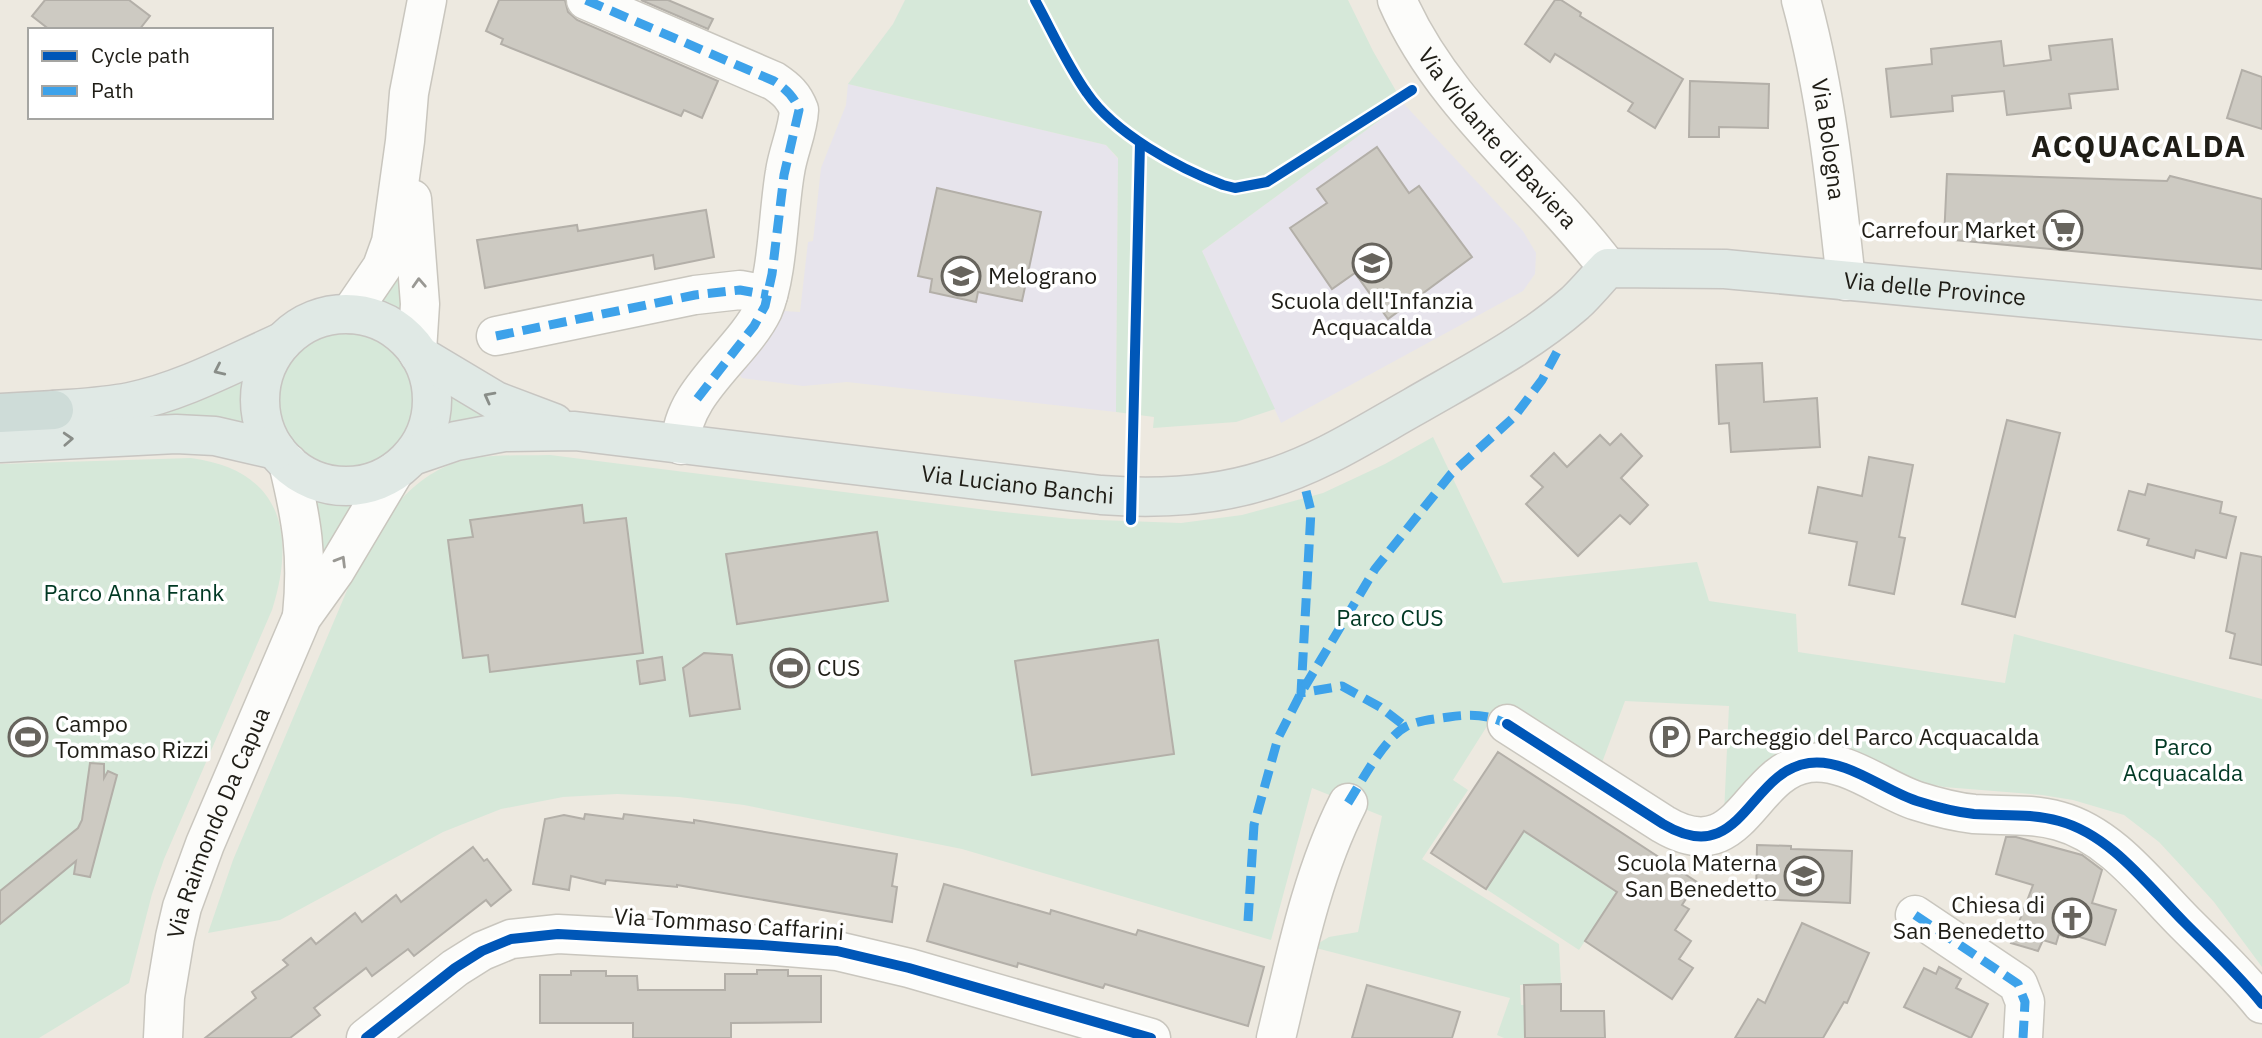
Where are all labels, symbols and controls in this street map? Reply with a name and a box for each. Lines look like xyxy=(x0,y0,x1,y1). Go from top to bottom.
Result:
legend xyxy=(28,28,273,119)
text: Cycle path xyxy=(91,41,190,69)
street label: Via Violante di Baviera xyxy=(1412,42,1585,234)
text: Path xyxy=(91,76,134,104)
street label: Via Bologna xyxy=(1805,76,1853,201)
district label: ACQUACALDA xyxy=(2031,126,2247,165)
supermarket icon: Carrefour Market xyxy=(2042,209,2084,251)
place label: Carrefour Market xyxy=(1861,214,2036,244)
school or university icon: Scuola dell'Infanzia Acquacalda xyxy=(1351,242,1393,284)
school or university icon: Melograno xyxy=(940,255,982,297)
place label: Melograno xyxy=(988,260,1097,290)
street label: Via delle Province xyxy=(1842,264,2027,312)
one-way arrow xyxy=(412,277,427,288)
place label: Scuola dell'Infanzia Acquacalda xyxy=(1271,285,1473,341)
one-way arrow xyxy=(214,362,226,376)
one-way arrow xyxy=(484,392,497,405)
one-way arrow xyxy=(63,432,74,447)
street label: Via Luciano Banchi xyxy=(920,457,1115,510)
one-way arrow xyxy=(333,556,346,569)
park label: Parco Anna Frank xyxy=(44,577,224,607)
park label: Parco CUS xyxy=(1336,602,1444,632)
sports icon: CUS xyxy=(769,647,811,689)
place label: CUS xyxy=(817,652,860,682)
street label: Via Raimondo Da Capua xyxy=(159,702,276,941)
place label: Campo Tommaso Rizzi xyxy=(55,708,209,764)
sports icon: Campo Tommaso Rizzi xyxy=(7,716,49,758)
parking icon: Parcheggio del Parco Acquacalda xyxy=(1649,716,1691,758)
place label: Parcheggio del Parco Acquacalda xyxy=(1697,721,2039,751)
park label: Parco Acquacalda xyxy=(2123,731,2243,787)
place label: Scuola Materna San Benedetto xyxy=(1617,847,1777,903)
school or university icon: Scuola Materna San Benedetto xyxy=(1783,855,1825,897)
place label: Chiesa di San Benedetto xyxy=(1893,889,2045,945)
church icon: Chiesa di San Benedetto xyxy=(2051,897,2093,939)
street label: Via Tommaso Caffarini xyxy=(613,900,845,946)

